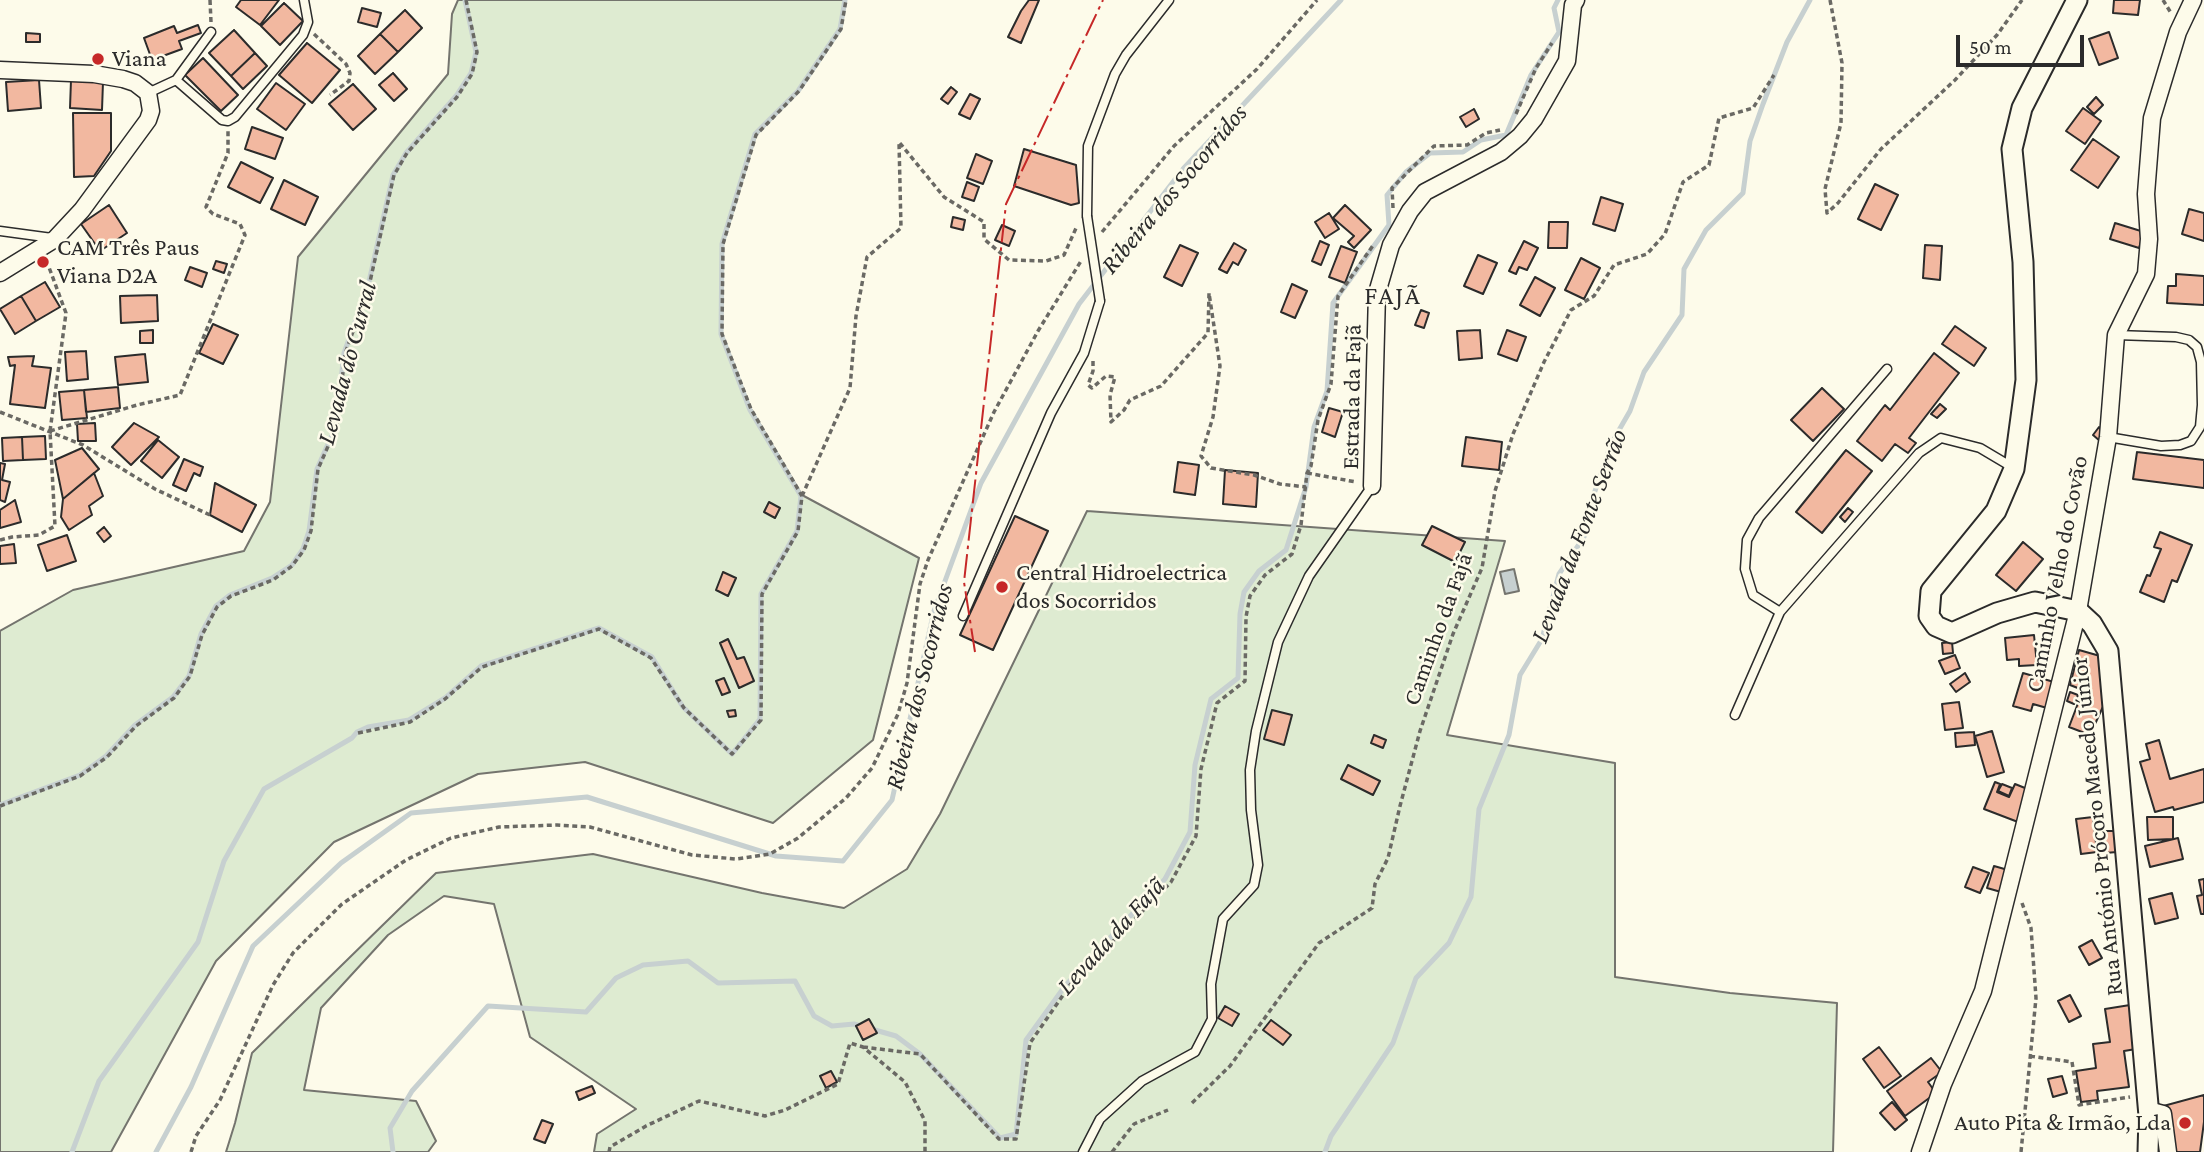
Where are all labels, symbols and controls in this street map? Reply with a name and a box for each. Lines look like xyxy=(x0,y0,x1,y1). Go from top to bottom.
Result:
scale bar xyxy=(1959,21,2087,65)
text: 50 m xyxy=(1969,35,2012,59)
place label: Viana xyxy=(112,45,167,73)
marker: Viana xyxy=(90,51,106,67)
water label: Ribeira dos Socorridos xyxy=(1094,98,1254,280)
place label: CAM Três Paus Viana D2A xyxy=(57,234,199,290)
marker: CAM Três Paus Viana D2A xyxy=(35,254,51,270)
water label: Levada do Curral xyxy=(310,278,384,448)
district label: FAJÃ xyxy=(1365,280,1421,312)
street label: Estrada da Fajã xyxy=(1336,324,1368,470)
water label: Levada da Fonte Serrão xyxy=(1524,425,1634,647)
street label: Caminho Velho do Covão xyxy=(2020,453,2094,695)
street label: Caminho da Fajã xyxy=(1397,549,1479,709)
place label: Central Hidroelectrica dos Socorridos xyxy=(1016,559,1227,615)
marker: Central Hidroelectrica dos Socorridos xyxy=(994,579,1010,595)
water label: Ribeira dos Socorridos xyxy=(878,581,960,793)
street label: Rua António Prócoro Macedo Júnior xyxy=(2065,655,2129,997)
water label: Levada da Fajã xyxy=(1050,871,1172,1001)
place label: Auto Pita & Irmão, Lda xyxy=(1954,1109,2171,1137)
marker: Auto Pita & Irmão, Lda xyxy=(2177,1115,2193,1131)

